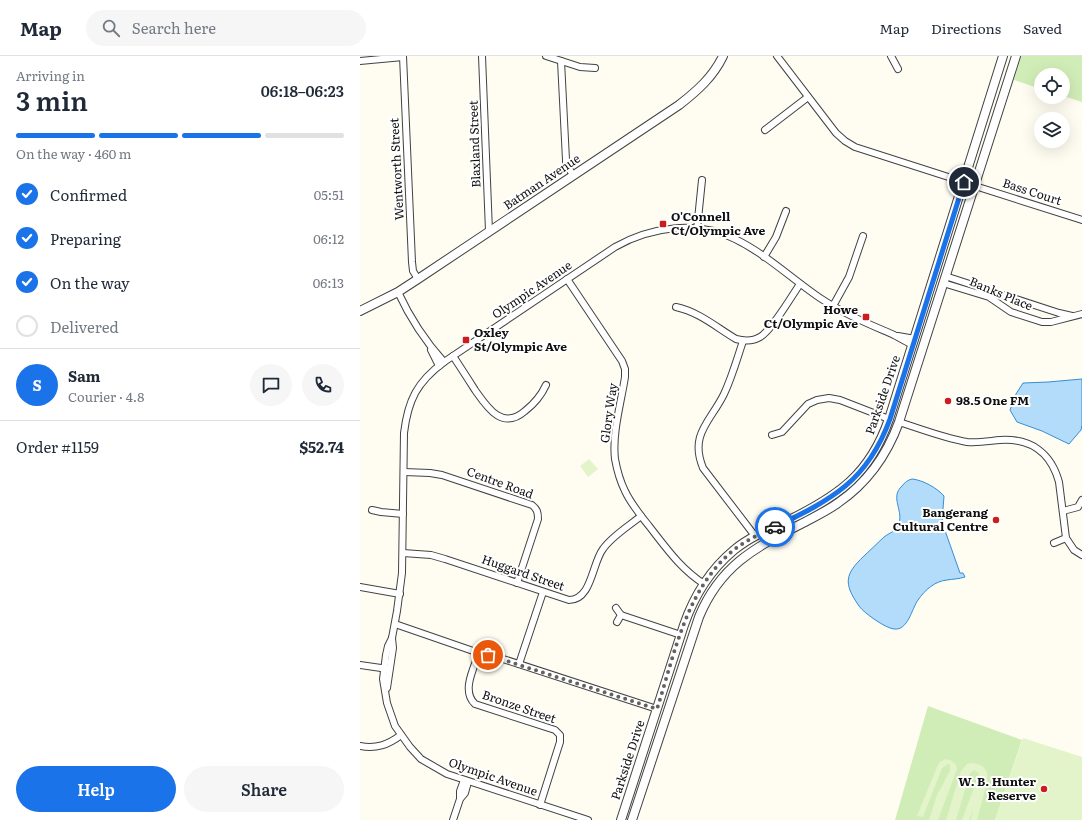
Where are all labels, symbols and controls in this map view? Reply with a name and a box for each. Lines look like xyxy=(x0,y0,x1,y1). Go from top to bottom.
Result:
search box xyxy=(86,10,366,46)
text: Map xyxy=(20,14,62,42)
text: Search here xyxy=(132,16,216,39)
icon: search xyxy=(100,17,122,39)
text: Map xyxy=(879,18,909,38)
text: Directions xyxy=(931,18,1001,38)
text: Saved xyxy=(1023,18,1062,38)
text: Arriving in xyxy=(16,66,85,85)
map controls xyxy=(1034,68,1070,148)
button: locate xyxy=(1034,68,1070,104)
text: 06:18–06:23 xyxy=(261,79,344,102)
text: 3 min xyxy=(16,80,88,119)
street label: Blaxland Street xyxy=(463,100,485,188)
button: layers xyxy=(1034,112,1070,148)
street label: Wentworth Street xyxy=(384,117,408,221)
text: On the way · 460 m xyxy=(16,144,131,163)
street label: Batman Avenue xyxy=(499,149,583,214)
pin xyxy=(947,165,981,199)
icon: home xyxy=(953,171,975,193)
street label: Bass Court xyxy=(1001,173,1064,209)
icon: check xyxy=(16,183,38,205)
text: Confirmed xyxy=(50,183,127,206)
text: 05:51 xyxy=(314,185,344,204)
place label: O'Connell Ct/Olympic Ave xyxy=(671,207,765,239)
marker: O'Connell Ct/Olympic Ave xyxy=(658,219,668,229)
icon: check xyxy=(16,227,38,249)
text: Preparing xyxy=(50,227,121,250)
text: 06:12 xyxy=(313,229,344,248)
street label: Olympic Avenue xyxy=(488,256,575,323)
icon: check xyxy=(16,271,38,293)
text: On the way xyxy=(50,271,130,294)
street label: Banks Place xyxy=(967,272,1036,314)
text: 06:13 xyxy=(313,273,344,292)
place label: Howe Ct/Olympic Ave xyxy=(764,300,858,332)
marker: Howe Ct/Olympic Ave xyxy=(861,312,871,322)
text: Delivered xyxy=(50,315,119,338)
place label: Oxley St/Olympic Ave xyxy=(474,323,567,355)
marker: Oxley St/Olympic Ave xyxy=(461,335,471,345)
street label: Parkside Drive xyxy=(860,352,904,437)
text: Sam xyxy=(68,364,101,387)
button: chat xyxy=(250,364,292,406)
button: phone xyxy=(302,364,344,406)
text: S xyxy=(32,373,42,396)
street label: Glory Way xyxy=(595,382,621,444)
text: Courier · 4.8 xyxy=(68,387,144,406)
place label: 98.5 One FM xyxy=(956,391,1029,409)
marker: 98.5 One FM xyxy=(943,396,953,406)
text: Order #1159 xyxy=(16,435,99,458)
text: $52.74 xyxy=(299,435,344,458)
street label: Centre Road xyxy=(464,462,537,503)
place label: Bangerang Cultural Centre xyxy=(893,503,989,535)
courier xyxy=(755,507,795,547)
marker: Bangerang Cultural Centre xyxy=(991,515,1001,525)
icon: car xyxy=(764,516,786,538)
street label: Huggard Street xyxy=(479,549,567,595)
pin xyxy=(471,638,505,672)
icon: bag xyxy=(477,644,499,666)
street label: Bronze Street xyxy=(480,685,559,727)
street label: Parkside Drive xyxy=(606,717,648,802)
street label: Olympic Avenue xyxy=(446,752,540,800)
button: Help xyxy=(16,766,176,812)
button: Share xyxy=(184,766,344,812)
place label: W. B. Hunter Reserve xyxy=(958,772,1036,804)
marker: W. B. Hunter Reserve xyxy=(1039,784,1049,794)

